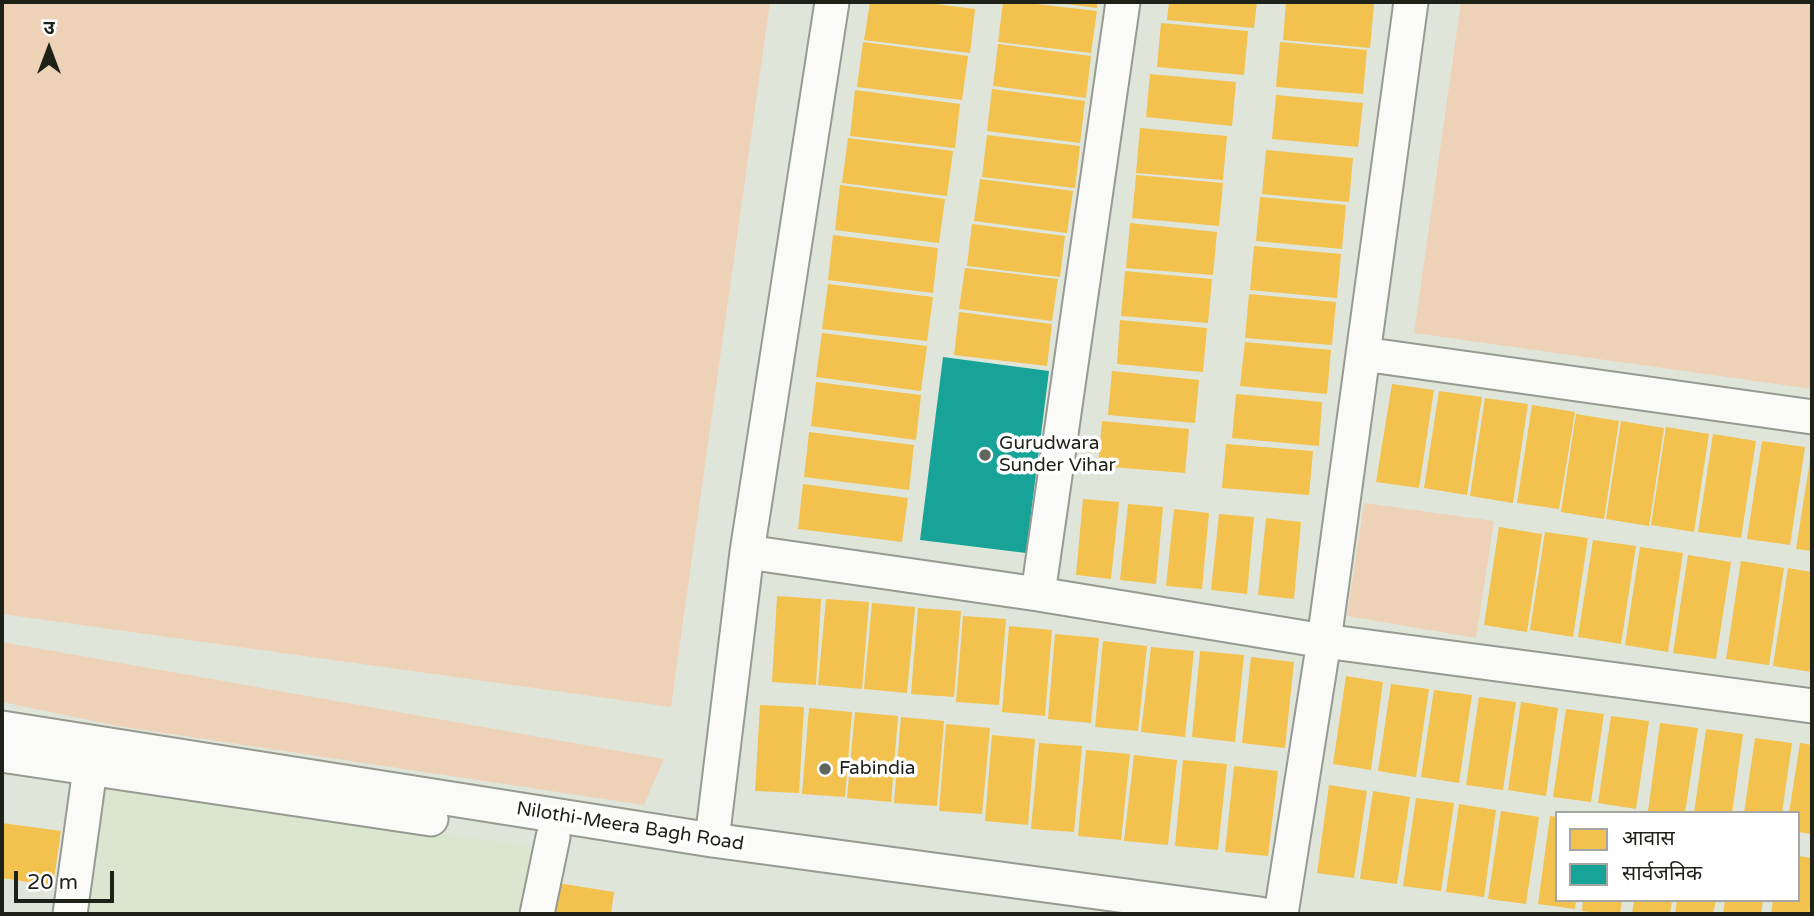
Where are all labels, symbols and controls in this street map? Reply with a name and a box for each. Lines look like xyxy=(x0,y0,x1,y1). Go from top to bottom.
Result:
north arrow xyxy=(14,14,84,84)
text: उ xyxy=(43,17,55,39)
place label: Gurudwara Sunder Vihar xyxy=(999,433,1116,477)
marker: Gurudwara Sunder Vihar xyxy=(977,447,993,463)
place label: Fabindia xyxy=(839,758,915,780)
marker: Fabindia xyxy=(817,761,833,777)
street label: Nilothi-Meera Bagh Road xyxy=(515,798,745,856)
legend xyxy=(1555,811,1800,902)
text: आवास xyxy=(1622,826,1675,851)
scale bar xyxy=(18,856,117,900)
text: सार्वजनिक xyxy=(1622,861,1702,886)
text: 20 m xyxy=(27,870,78,895)

